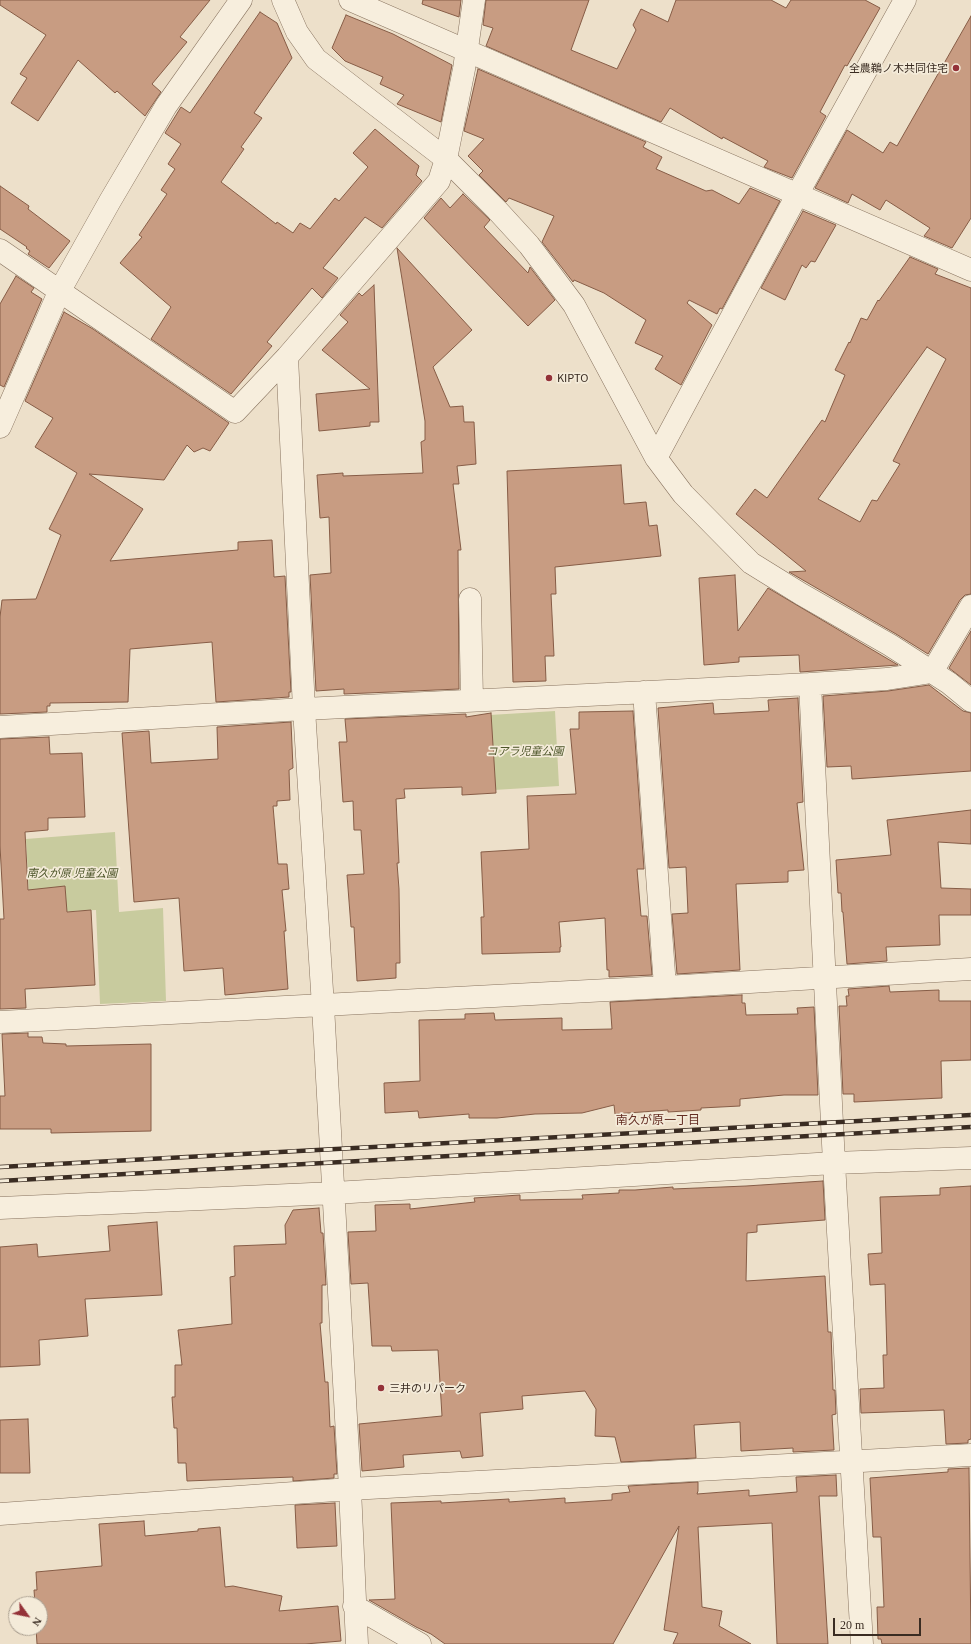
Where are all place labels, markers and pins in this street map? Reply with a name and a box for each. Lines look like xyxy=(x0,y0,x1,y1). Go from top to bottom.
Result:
place label: 全農鵜ノ木共同住宅 xyxy=(849,61,948,75)
marker: 全農鵜ノ木共同住宅 xyxy=(951,63,961,73)
place label: KIPTO xyxy=(557,371,588,385)
marker: KIPTO xyxy=(544,373,554,383)
place label: 三井のリパーク xyxy=(389,1381,466,1395)
marker: 三井のリパーク xyxy=(376,1383,386,1393)

